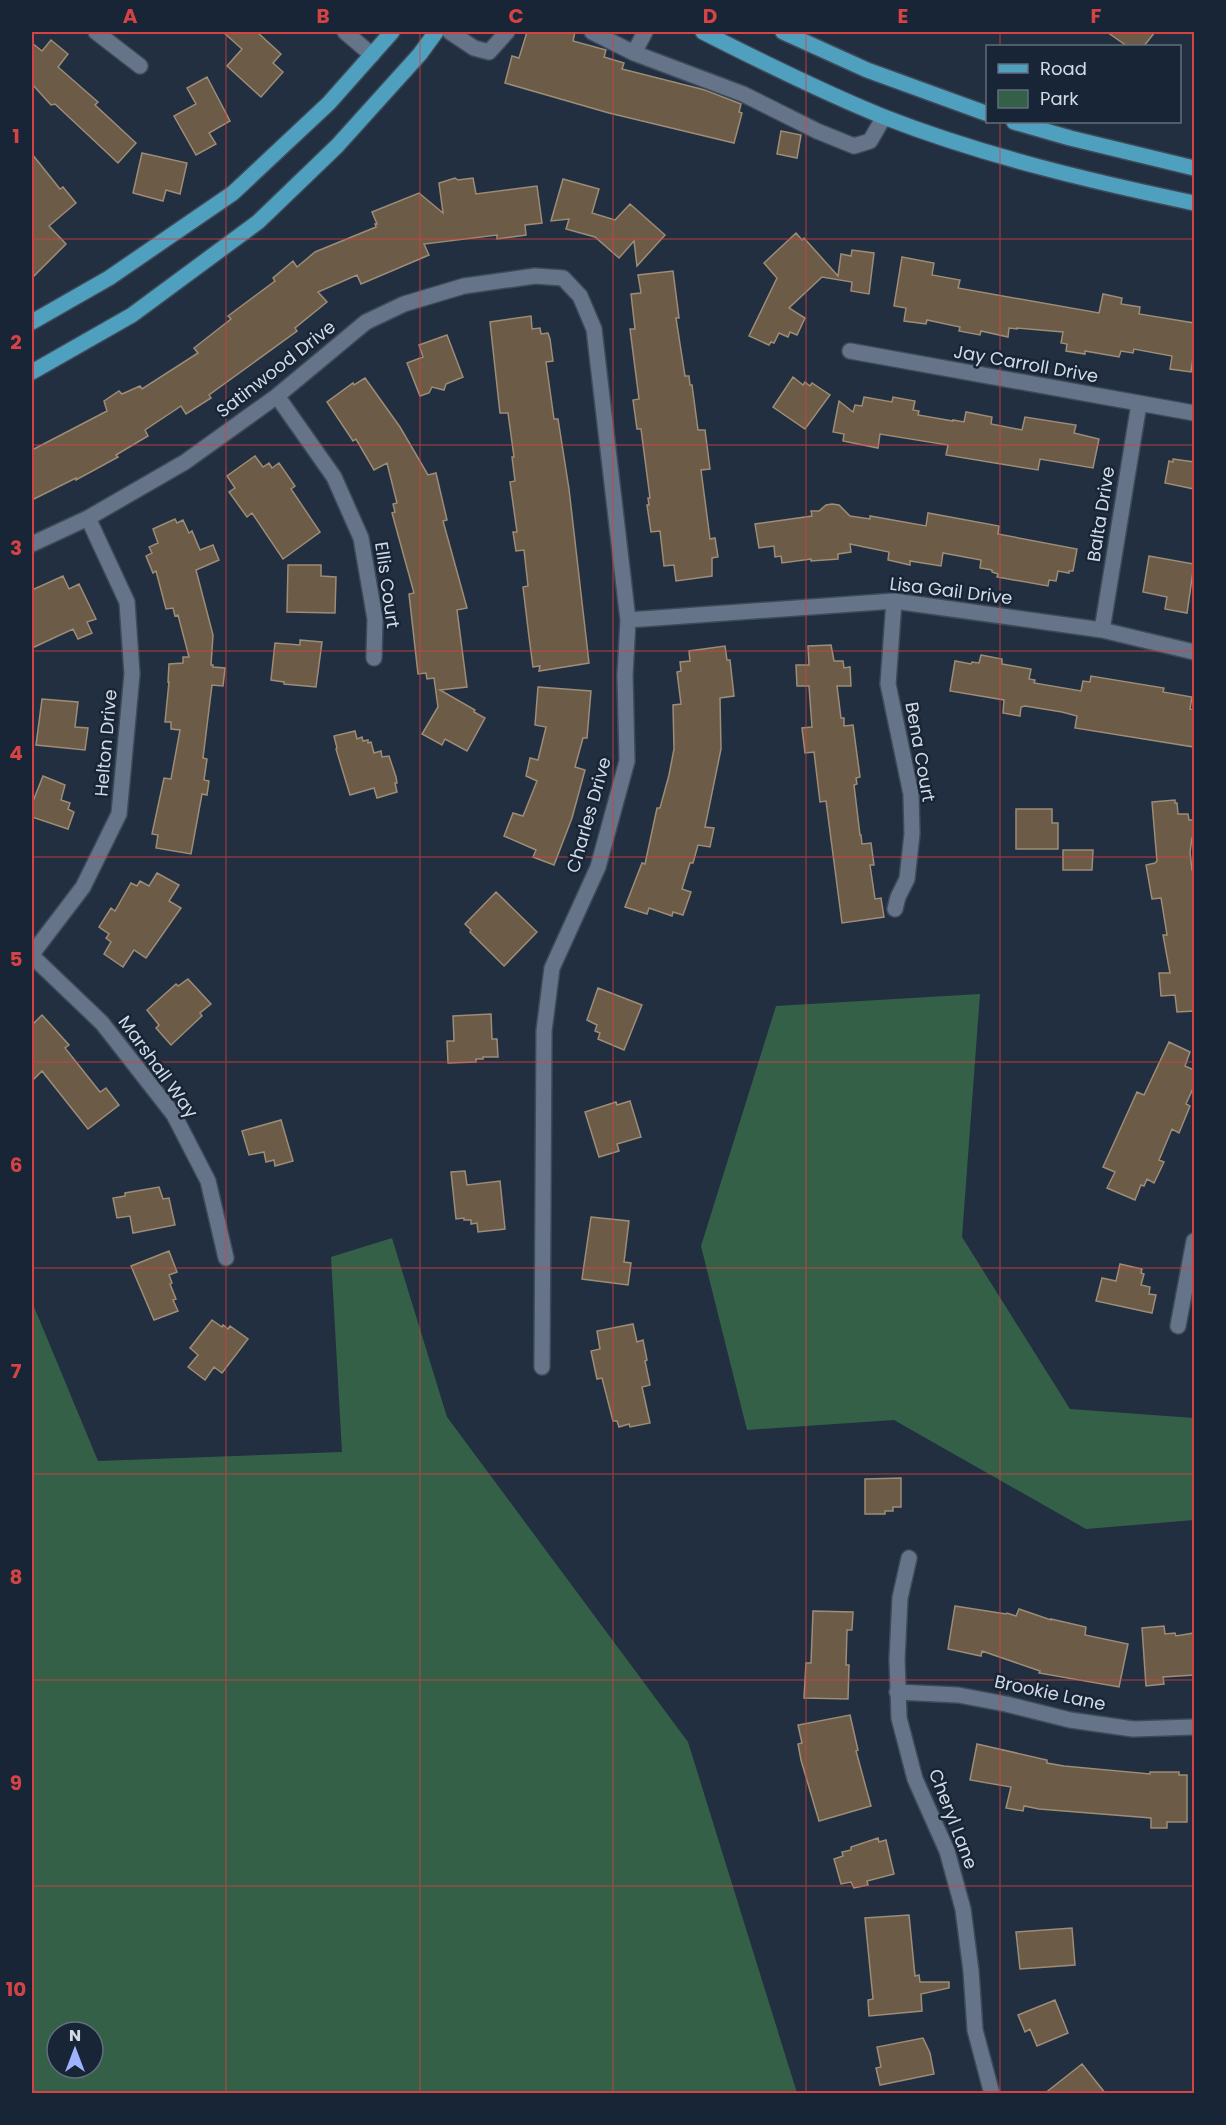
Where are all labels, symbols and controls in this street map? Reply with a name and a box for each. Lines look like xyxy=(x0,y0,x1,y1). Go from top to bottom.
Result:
text: A xyxy=(123,2,138,30)
text: B xyxy=(316,2,330,30)
text: C xyxy=(508,2,524,30)
text: D xyxy=(703,2,717,30)
text: E xyxy=(898,2,908,30)
text: F xyxy=(1091,2,1102,30)
legend xyxy=(986,45,1181,123)
text: Road xyxy=(1040,56,1087,81)
text: Park xyxy=(1040,86,1079,111)
text: 1 xyxy=(12,122,20,150)
street label: Satinwood Drive xyxy=(211,314,341,423)
text: 2 xyxy=(10,328,22,356)
street label: Jay Carroll Drive xyxy=(952,338,1100,389)
street label: Balta Drive xyxy=(1081,464,1120,563)
text: 3 xyxy=(10,534,22,562)
street label: Ellis Court xyxy=(369,540,406,630)
street label: Lisa Gail Drive xyxy=(888,571,1014,610)
street label: Helton Drive xyxy=(88,688,123,798)
street label: Bena Court xyxy=(899,700,942,804)
text: 4 xyxy=(9,739,23,767)
street label: Charles Drive xyxy=(560,754,617,876)
text: 5 xyxy=(10,945,23,973)
street label: Marshall Way xyxy=(113,1010,204,1123)
text: 6 xyxy=(10,1151,22,1179)
text: 7 xyxy=(11,1357,22,1385)
text: 8 xyxy=(10,1563,22,1591)
street label: Brookie Lane xyxy=(992,1669,1108,1716)
street label: Cheryl Lane xyxy=(923,1765,984,1872)
text: 9 xyxy=(10,1769,22,1797)
text: 10 xyxy=(6,1975,26,2003)
north arrow xyxy=(45,2020,105,2080)
text: N xyxy=(69,2024,81,2047)

